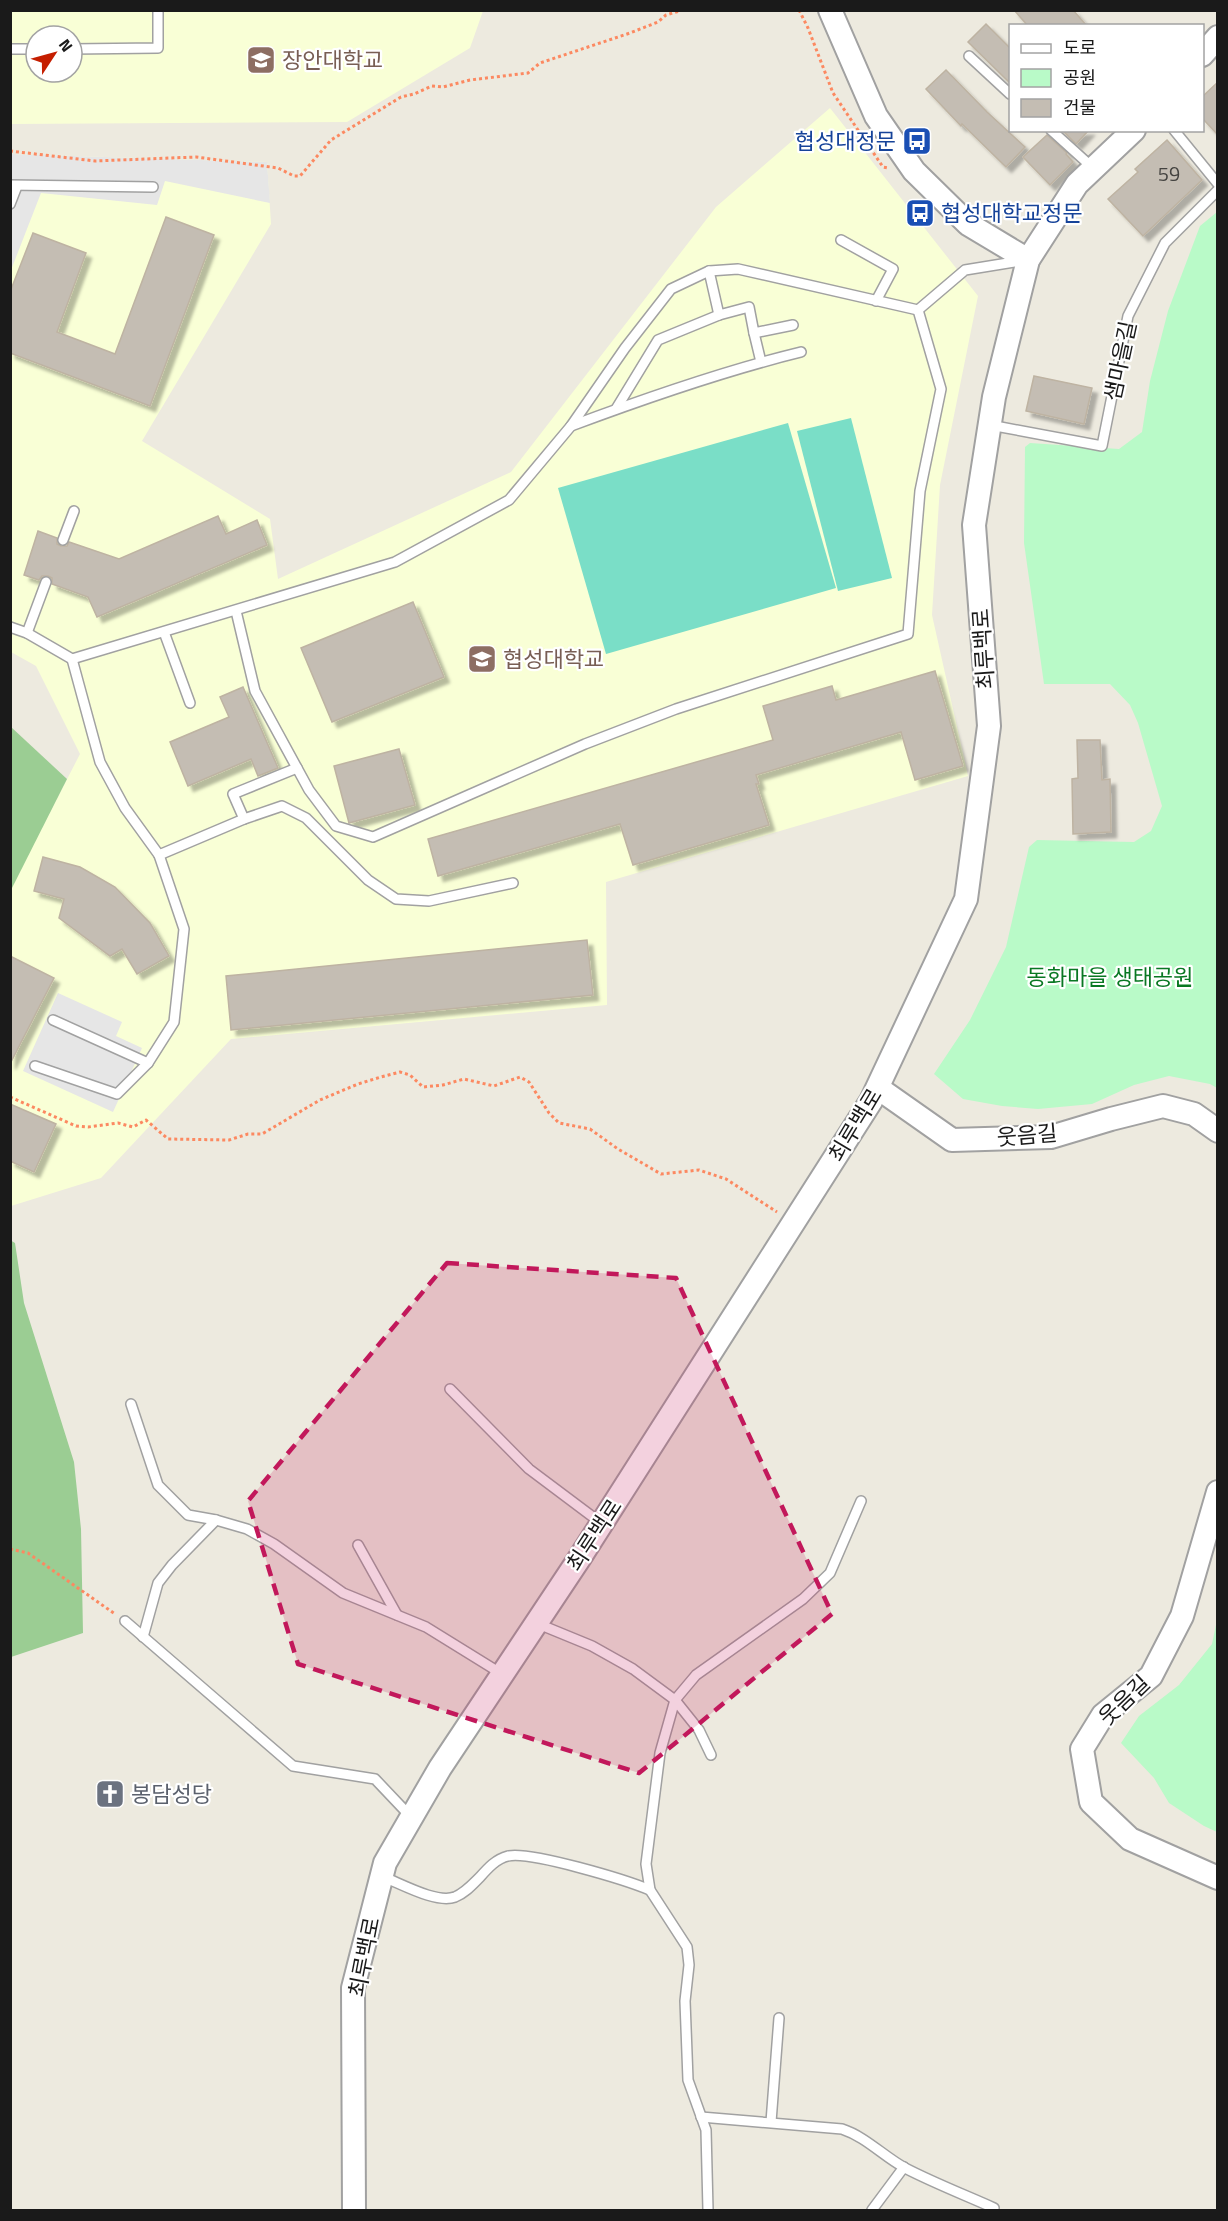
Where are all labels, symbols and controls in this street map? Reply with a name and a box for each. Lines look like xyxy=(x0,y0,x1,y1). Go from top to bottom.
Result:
north arrow xyxy=(24,24,84,84)
legend xyxy=(1009,24,1204,132)
text: N xyxy=(53,34,79,57)
text: 도로 xyxy=(1063,34,1096,61)
place label: 장안대학교 xyxy=(282,43,383,77)
school or university icon: 장안대학교 xyxy=(245,44,277,76)
text: 공원 xyxy=(1063,64,1096,91)
text: 건물 xyxy=(1063,94,1096,121)
place label: 협성대정문 xyxy=(795,124,896,158)
bus stop icon: 협성대정문 xyxy=(901,125,933,157)
house number: 59 xyxy=(1158,158,1180,189)
place label: 협성대학교정문 xyxy=(941,196,1083,230)
bus stop icon: 협성대학교정문 xyxy=(904,197,936,229)
street label: 샘마을길 xyxy=(1095,318,1145,404)
street label: 최루백로 xyxy=(963,607,1003,691)
place label: 협성대학교 xyxy=(503,642,604,676)
school or university icon: 협성대학교 xyxy=(466,643,498,675)
park label: 동화마을 생태공원 xyxy=(1027,960,1193,994)
street label: 최루백로 xyxy=(820,1082,890,1168)
street label: 웃음길 xyxy=(995,1115,1059,1155)
street label: 최루백로 xyxy=(558,1492,630,1578)
street label: 웃음길 xyxy=(1090,1667,1158,1733)
place label: 봉담성당 xyxy=(131,1777,212,1811)
church icon: 봉담성당 xyxy=(94,1778,126,1810)
street label: 최루백로 xyxy=(340,1914,388,2000)

